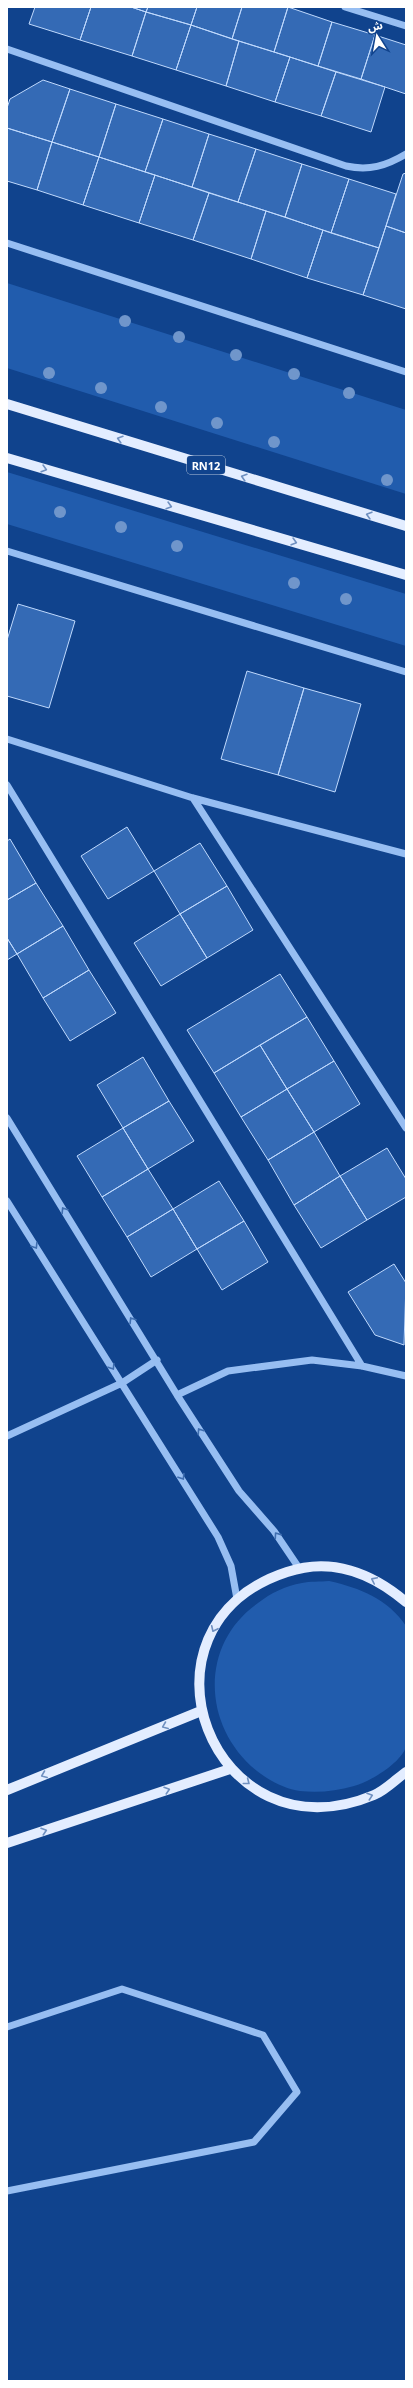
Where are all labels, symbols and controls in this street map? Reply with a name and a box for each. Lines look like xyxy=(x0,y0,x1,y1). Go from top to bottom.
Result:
north arrow xyxy=(357,16,397,56)
text: ش xyxy=(366,17,384,34)
one-way arrow xyxy=(117,435,124,444)
road number: RN12 xyxy=(187,456,225,474)
one-way arrow xyxy=(41,464,48,473)
one-way arrow xyxy=(241,473,248,482)
one-way arrow xyxy=(166,501,173,510)
one-way arrow xyxy=(365,511,372,520)
one-way arrow xyxy=(290,537,297,546)
one-way arrow xyxy=(61,1207,68,1214)
one-way arrow xyxy=(31,1242,38,1249)
one-way arrow xyxy=(129,1317,137,1324)
one-way arrow xyxy=(107,1363,114,1370)
one-way arrow xyxy=(197,1428,205,1435)
one-way arrow xyxy=(177,1473,184,1480)
one-way arrow xyxy=(275,1533,282,1540)
one-way arrow xyxy=(371,1577,379,1585)
one-way arrow xyxy=(211,1625,219,1632)
one-way arrow xyxy=(161,1721,169,1729)
one-way arrow xyxy=(41,1771,48,1779)
one-way arrow xyxy=(243,1777,250,1784)
one-way arrow xyxy=(164,1786,171,1794)
one-way arrow xyxy=(366,1792,373,1801)
one-way arrow xyxy=(40,1827,47,1835)

